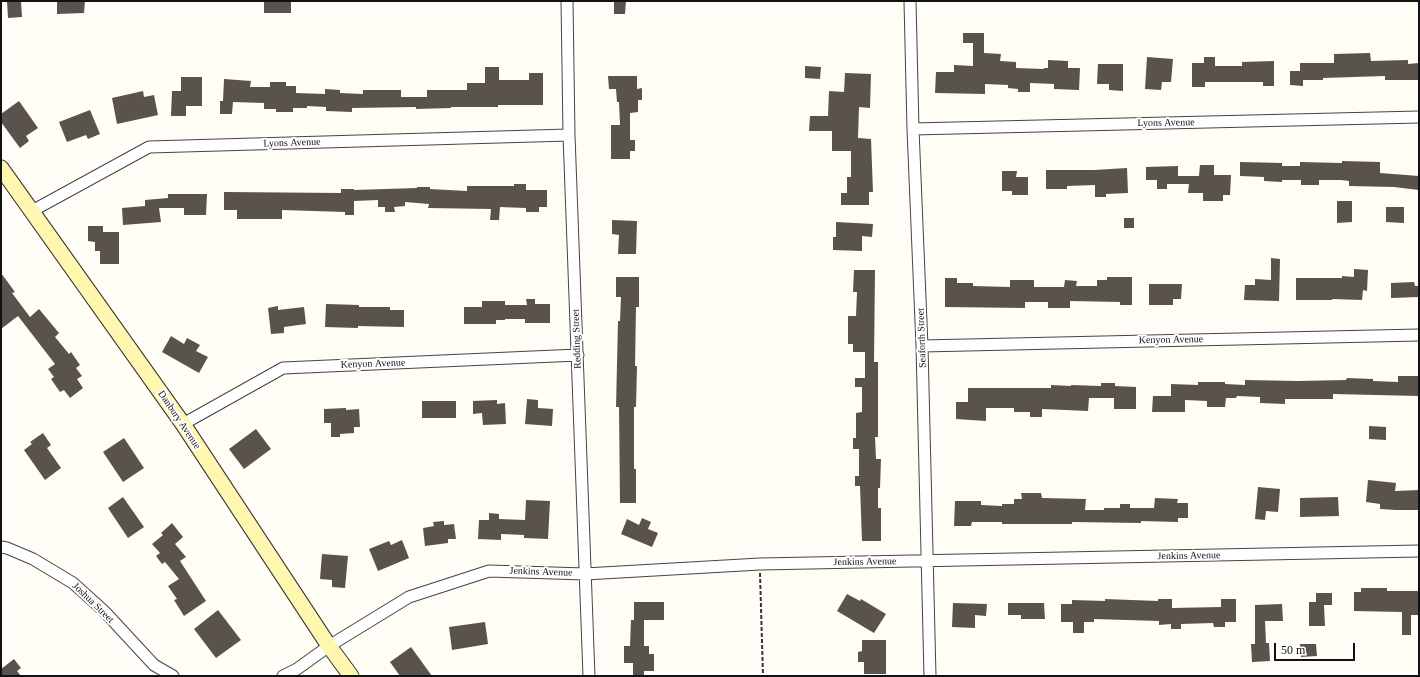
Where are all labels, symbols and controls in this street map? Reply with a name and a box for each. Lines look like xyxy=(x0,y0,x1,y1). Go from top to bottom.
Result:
street label: Lyons Avenue xyxy=(1137,117,1195,129)
street label: Lyons Avenue xyxy=(263,136,321,150)
street label: Seaforth Street xyxy=(915,308,929,368)
street label: Redding Street xyxy=(570,309,584,369)
street label: Kenyon Avenue xyxy=(1139,333,1203,347)
street label: Kenyon Avenue xyxy=(341,357,405,371)
street label: Danbury Avenue xyxy=(155,389,203,451)
street label: Jenkins Avenue xyxy=(1157,549,1221,563)
street label: Jenkins Avenue xyxy=(833,555,897,569)
street label: Jenkins Avenue xyxy=(509,565,573,579)
street label: Joshua Street xyxy=(70,580,116,626)
scale bar xyxy=(1276,635,1357,661)
text: 50 m xyxy=(1281,643,1305,657)

